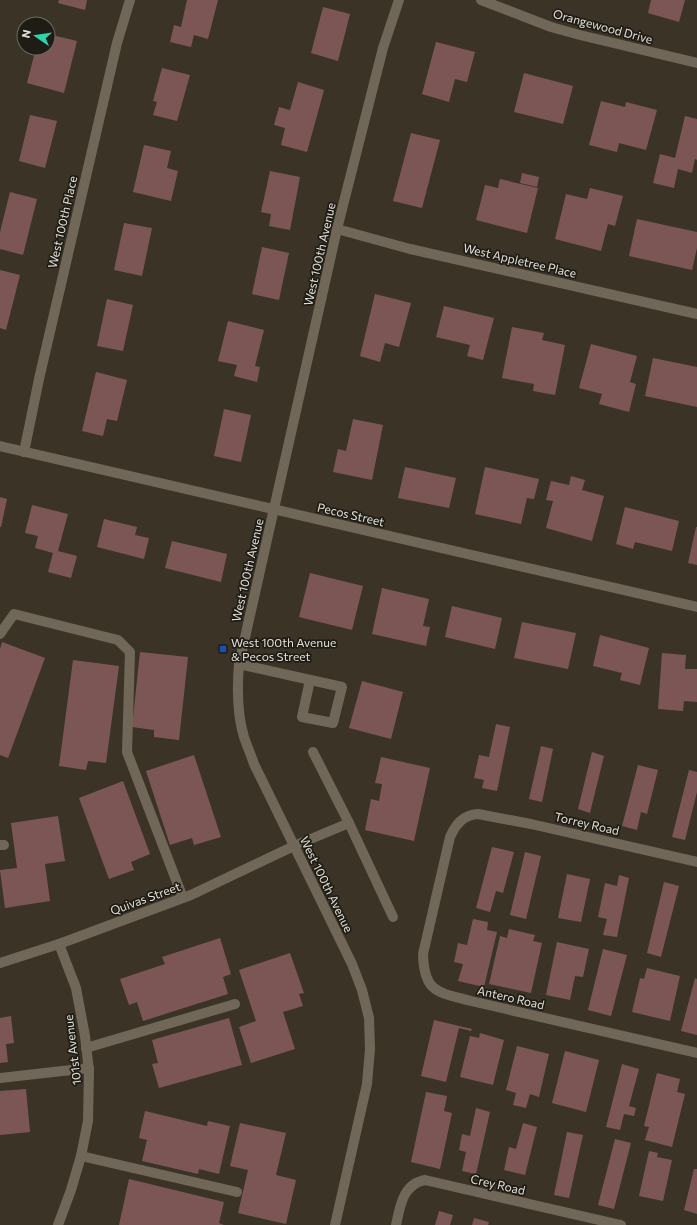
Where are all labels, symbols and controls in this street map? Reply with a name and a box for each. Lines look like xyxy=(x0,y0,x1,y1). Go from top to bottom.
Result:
street label: Orangewood Drive xyxy=(552,6,654,46)
north arrow xyxy=(16,16,56,56)
text: N xyxy=(19,28,33,39)
street label: West 100th Place xyxy=(45,174,79,270)
street label: West 100th Avenue xyxy=(300,201,338,307)
street label: West Appletree Place xyxy=(462,240,578,280)
street label: Pecos Street xyxy=(316,499,386,529)
street label: West 100th Avenue xyxy=(228,517,266,623)
place label: West 100th Avenue & Pecos Street xyxy=(231,635,336,663)
marker: West 100th Avenue & Pecos Street xyxy=(218,644,228,654)
street label: Torrey Road xyxy=(553,809,621,837)
street label: West 100th Avenue xyxy=(298,834,356,934)
street label: Quivas Street xyxy=(108,879,182,917)
street label: Antero Road xyxy=(476,982,546,1012)
street label: 101st Avenue xyxy=(61,1014,83,1086)
street label: Crey Road xyxy=(469,1171,527,1197)

